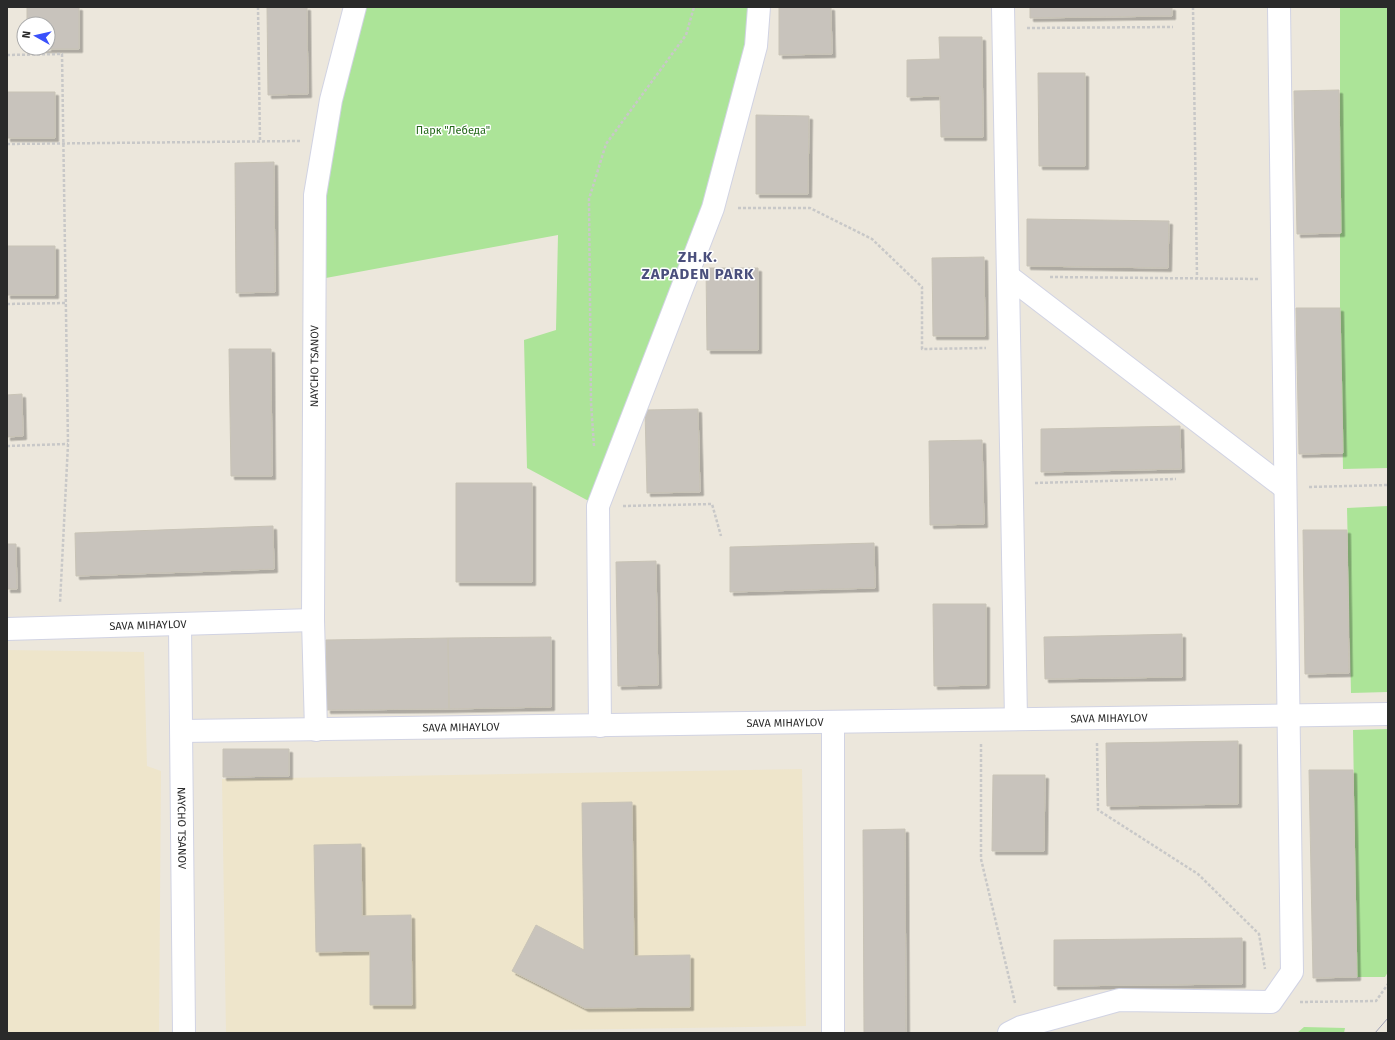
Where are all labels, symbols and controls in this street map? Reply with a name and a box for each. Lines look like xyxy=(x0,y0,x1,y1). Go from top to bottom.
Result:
north arrow xyxy=(16,16,56,56)
text: N xyxy=(20,30,34,39)
park label: Парк "Лебеда" xyxy=(416,124,490,137)
district label: ZH.K. ZAPADEN PARK xyxy=(642,248,754,283)
street label: NAYCHO TSANOV xyxy=(308,324,321,407)
street label: SAVA MIHAYLOV xyxy=(109,617,188,632)
street label: SAVA MIHAYLOV xyxy=(1070,711,1148,725)
street label: SAVA MIHAYLOV xyxy=(746,715,824,730)
street label: SAVA MIHAYLOV xyxy=(422,720,500,734)
street label: NAYCHO TSANOV xyxy=(175,787,189,870)

